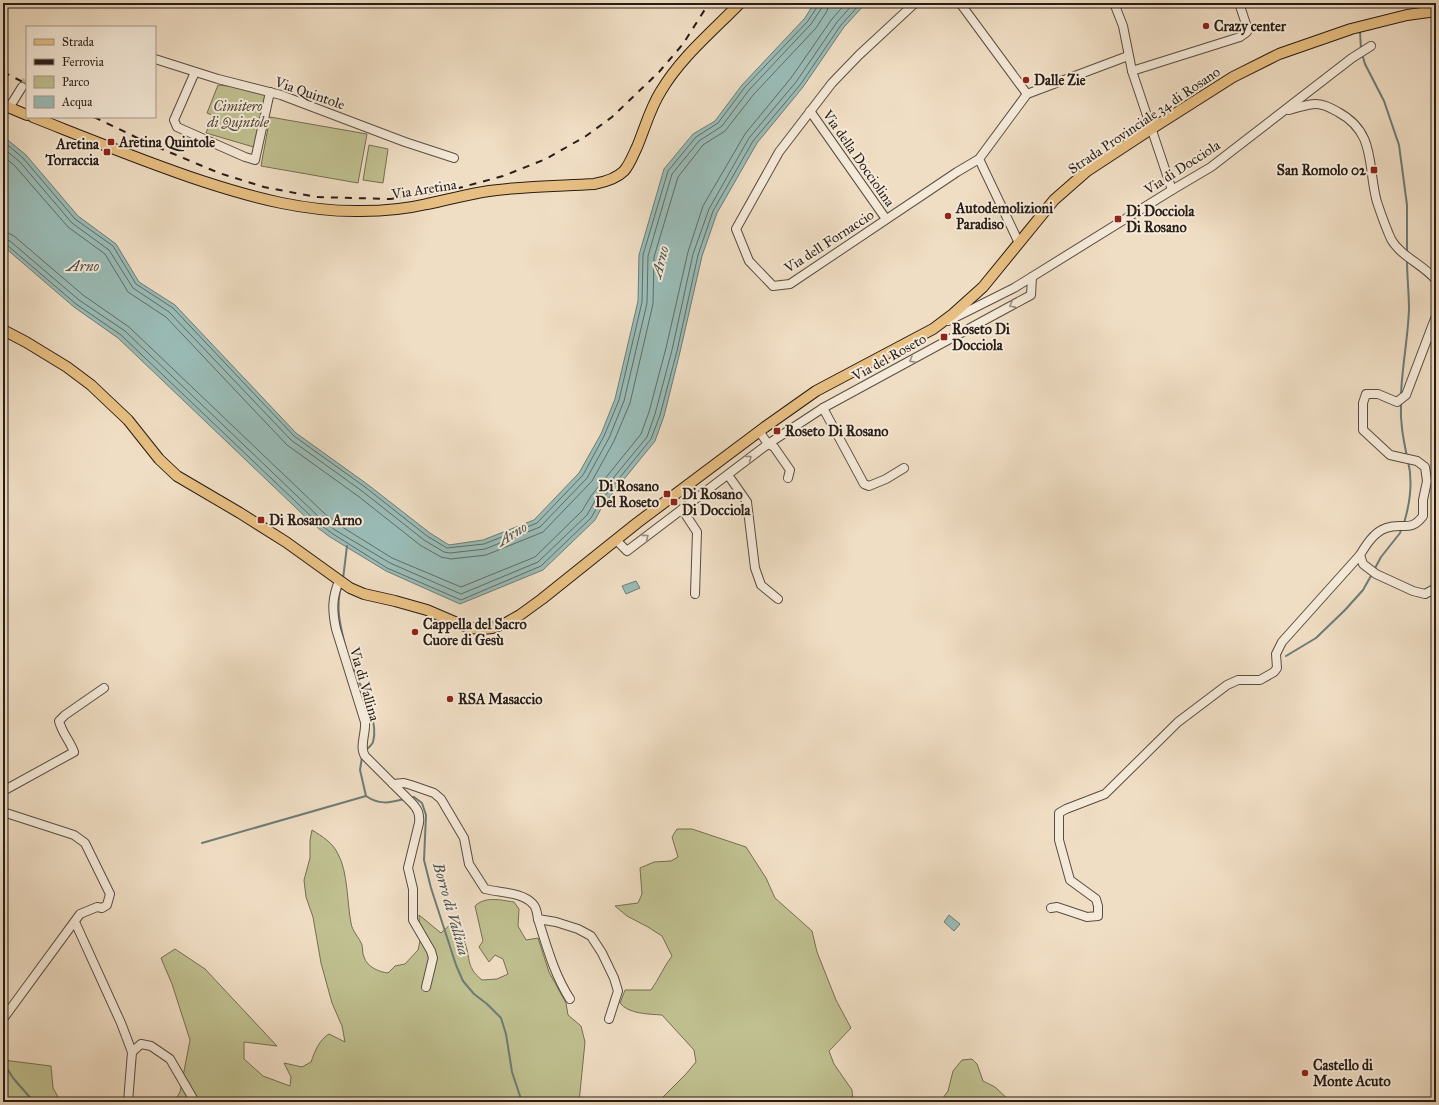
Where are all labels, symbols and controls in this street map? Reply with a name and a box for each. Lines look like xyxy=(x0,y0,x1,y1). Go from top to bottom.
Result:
place label: Crazy center xyxy=(1214,18,1287,36)
marker: Crazy center xyxy=(1201,21,1211,31)
legend xyxy=(26,26,156,118)
text: Strada xyxy=(62,35,95,49)
text: Ferrovia xyxy=(62,55,105,69)
street label: Strada Provinciale 34 di Rosano xyxy=(1065,63,1224,178)
place label: Dalle Zie xyxy=(1034,72,1086,89)
street label: Via Quintole xyxy=(272,73,347,113)
text: Parco xyxy=(62,75,89,89)
marker: Dalle Zie xyxy=(1021,75,1031,85)
text: Acqua xyxy=(61,95,93,110)
park label: Cimitero di Quintole xyxy=(206,98,270,131)
street label: Via della Docciolina xyxy=(818,106,898,210)
place label: Aretina Quintole xyxy=(118,134,215,152)
place label: Aretina Torraccia xyxy=(44,136,100,169)
marker: Aretina Quintole xyxy=(106,137,116,147)
street label: Via di Docciola xyxy=(1140,137,1223,199)
marker: Aretina Torraccia xyxy=(102,147,112,157)
place label: San Romolo 02 xyxy=(1277,162,1367,179)
marker: San Romolo 02 xyxy=(1369,165,1379,175)
street label: Via Aretina xyxy=(390,176,458,203)
place label: Autodemolizioni Paradiso xyxy=(955,200,1053,233)
place label: Di Docciola Di Rosano xyxy=(1126,203,1196,236)
street label: Via dell Fornaccio xyxy=(780,206,877,277)
marker: Autodemolizioni Paradiso xyxy=(943,211,953,221)
marker: Di Docciola Di Rosano xyxy=(1113,214,1123,224)
water label: Arno xyxy=(647,244,673,282)
water label: Arno xyxy=(65,257,100,275)
one-way arrow xyxy=(1009,300,1016,308)
place label: Roseto Di Docciola xyxy=(952,321,1010,354)
street label: Via del Roseto xyxy=(848,330,929,385)
marker: Roseto Di Docciola xyxy=(939,332,949,342)
one-way arrow xyxy=(909,355,916,362)
place label: Roseto Di Rosano xyxy=(785,423,889,440)
marker: Roseto Di Rosano xyxy=(772,426,782,436)
one-way arrow xyxy=(745,456,752,463)
place label: Di Rosano Del Roseto xyxy=(595,478,659,511)
place label: Di Rosano Di Docciola xyxy=(682,486,752,519)
marker: Di Rosano Del Roseto xyxy=(662,489,672,499)
marker: Di Rosano Di Docciola xyxy=(669,497,679,507)
place label: Di Rosano Arno xyxy=(269,512,362,529)
marker: Di Rosano Arno xyxy=(256,515,266,525)
water label: Arno xyxy=(492,518,531,551)
one-way arrow xyxy=(641,535,648,542)
place label: Cappella del Sacro Cuore di Gesù xyxy=(423,616,527,649)
marker: Cappella del Sacro Cuore di Gesù xyxy=(410,627,420,637)
street label: Via di Vallina xyxy=(346,644,383,723)
place label: RSA Masaccio xyxy=(458,691,542,708)
marker: RSA Masaccio xyxy=(445,694,455,704)
water label: Borro di Vallina xyxy=(429,860,473,957)
place label: Castello di Monte Acuto xyxy=(1313,1057,1391,1090)
marker: Castello di Monte Acuto xyxy=(1300,1068,1310,1078)

